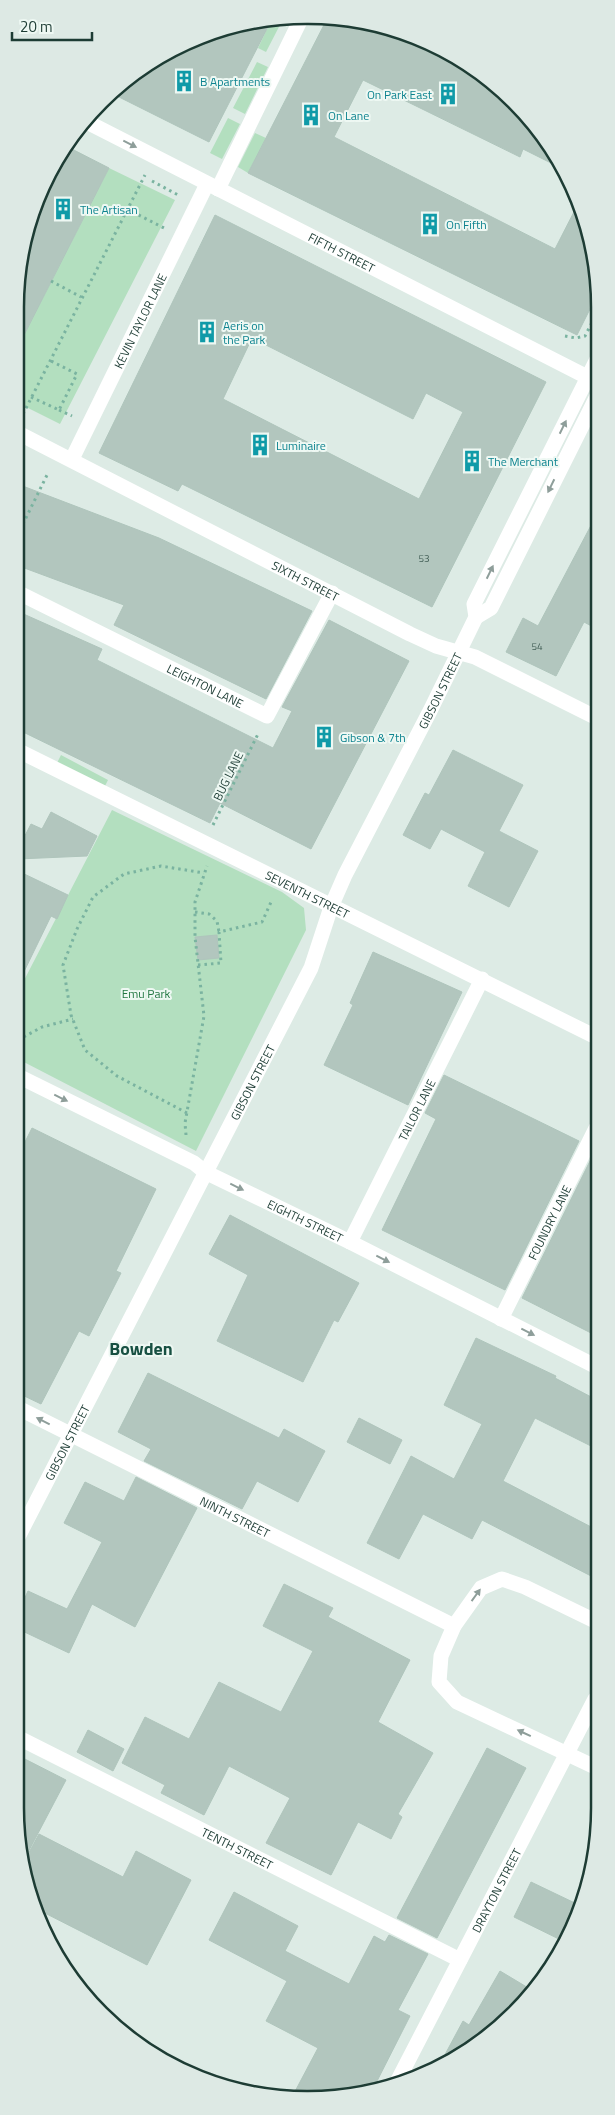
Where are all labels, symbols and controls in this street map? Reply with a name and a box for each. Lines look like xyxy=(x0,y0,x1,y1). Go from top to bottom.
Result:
scale bar xyxy=(12,10,92,42)
text: 20 m xyxy=(20,15,53,38)
building icon: B Apartments xyxy=(171,68,197,94)
place label: B Apartments xyxy=(200,72,271,91)
building icon: On Park East xyxy=(435,81,461,107)
place label: On Park East xyxy=(367,85,433,104)
building icon: On Lane xyxy=(298,102,324,128)
place label: On Lane xyxy=(328,106,369,125)
one-way arrow xyxy=(123,140,138,148)
building icon: The Artisan xyxy=(50,196,76,222)
place label: The Artisan xyxy=(80,200,138,219)
building icon: On Fifth xyxy=(417,211,443,237)
place label: On Fifth xyxy=(446,215,487,234)
street label: FIFTH STREET xyxy=(305,227,379,277)
street label: KEVIN TAYLOR LANE xyxy=(108,270,171,372)
place label: Aeris on the Park xyxy=(223,316,266,349)
building icon: Aeris on the Park xyxy=(194,319,220,345)
one-way arrow xyxy=(558,419,567,434)
building icon: Luminaire xyxy=(247,432,273,458)
place label: Luminaire xyxy=(276,436,326,455)
building icon: The Merchant xyxy=(459,448,485,474)
place label: The Merchant xyxy=(488,452,559,471)
one-way arrow xyxy=(547,479,555,493)
house number: 53 xyxy=(418,551,430,566)
street label: SIXTH STREET xyxy=(269,555,343,606)
one-way arrow xyxy=(486,565,494,579)
house number: 54 xyxy=(531,639,543,654)
street label: GIBSON STREET xyxy=(413,649,467,732)
street label: LEIGHTON LANE xyxy=(164,658,247,713)
building icon: Gibson & 7th xyxy=(311,724,337,750)
place label: Gibson & 7th xyxy=(340,728,406,747)
street label: BUG LANE xyxy=(208,748,248,804)
street label: SEVENTH STREET xyxy=(262,865,353,923)
park label: Emu Park xyxy=(122,984,171,1003)
street label: GIBSON STREET xyxy=(225,1040,280,1123)
street label: TAILOR LANE xyxy=(393,1075,440,1144)
one-way arrow xyxy=(54,1094,68,1102)
street label: FOUNDRY LANE xyxy=(522,1181,576,1263)
one-way arrow xyxy=(230,1184,244,1192)
street label: EIGHTH STREET xyxy=(264,1194,347,1247)
one-way arrow xyxy=(376,1255,390,1263)
one-way arrow xyxy=(521,1328,535,1336)
district label: Bowden xyxy=(109,1335,173,1362)
street label: GIBSON STREET xyxy=(39,1401,95,1483)
one-way arrow xyxy=(36,1417,51,1425)
street label: NINTH STREET xyxy=(197,1491,274,1542)
one-way arrow xyxy=(471,1588,481,1602)
one-way arrow xyxy=(517,1729,531,1737)
street label: TENTH STREET xyxy=(198,1822,277,1874)
street label: DRAYTON STREET xyxy=(466,1844,526,1936)

